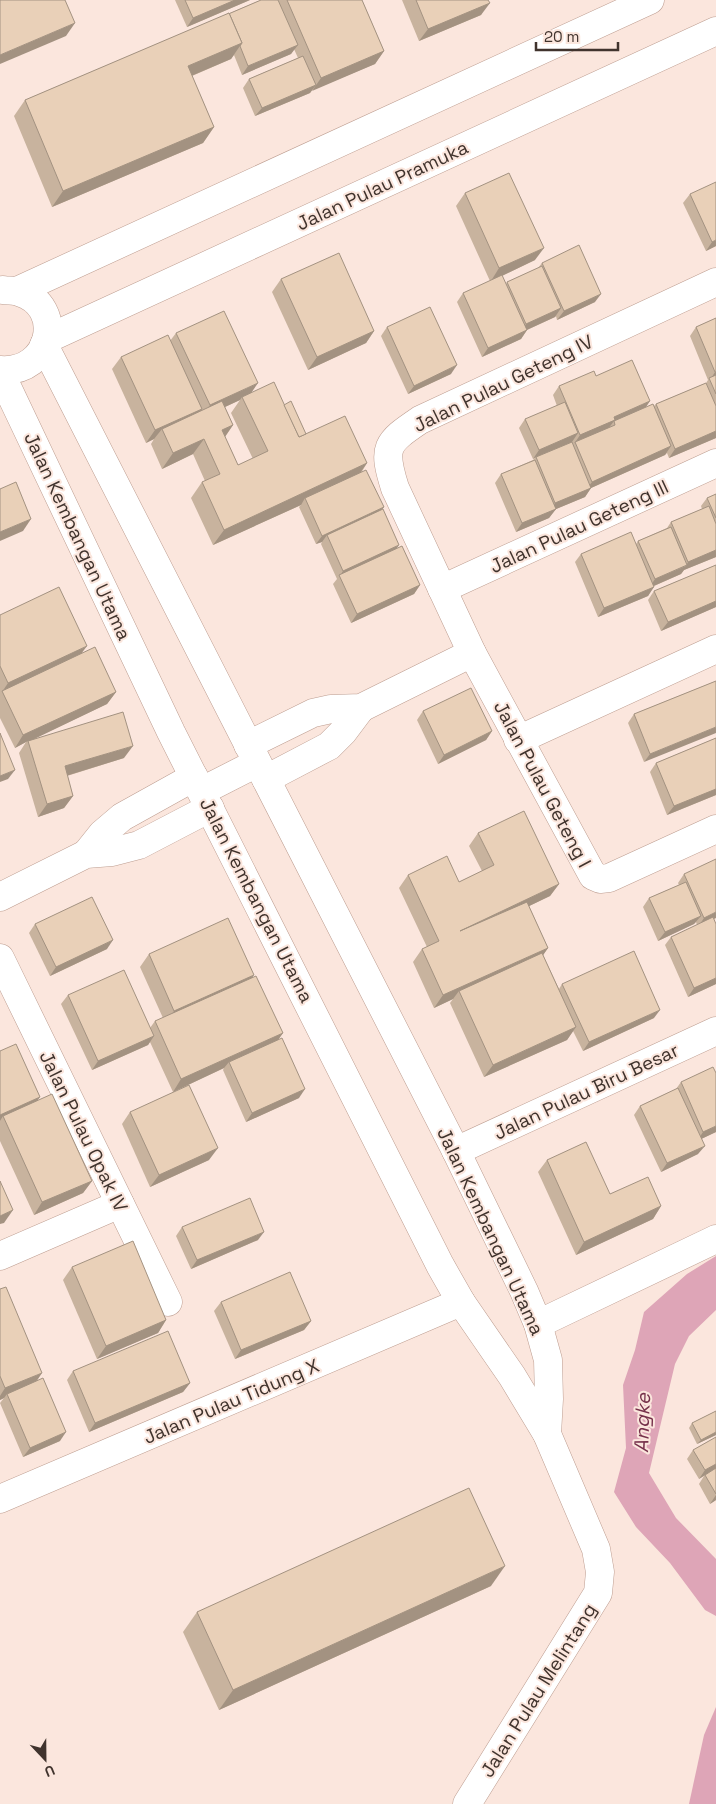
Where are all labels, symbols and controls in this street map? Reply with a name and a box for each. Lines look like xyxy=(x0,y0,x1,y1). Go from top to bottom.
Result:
scale bar xyxy=(536,20,618,52)
text: 20 m xyxy=(544,27,579,46)
street label: Jalan Pulau Pramuka xyxy=(292,135,472,236)
street label: Jalan Pulau Geteng IV xyxy=(409,329,597,438)
street label: Jalan Kembangan Utama xyxy=(18,428,137,644)
street label: Jalan Pulau Geteng III xyxy=(486,474,673,579)
street label: Jalan Pulau Geteng I xyxy=(488,697,597,872)
street label: Jalan Kembangan Utama xyxy=(194,794,319,1007)
street label: Jalan Pulau Biru Besar xyxy=(490,1038,683,1145)
street label: Jalan Pulau Opak IV xyxy=(34,1047,133,1216)
street label: Jalan Kembangan Utama xyxy=(431,1123,550,1339)
street label: Jalan Pulau Tidung X xyxy=(139,1353,323,1450)
water label: Angke xyxy=(628,1392,656,1453)
street label: Jalan Pulau Melintang xyxy=(475,1599,602,1782)
north arrow xyxy=(20,1734,70,1784)
text: U xyxy=(42,1761,58,1781)

